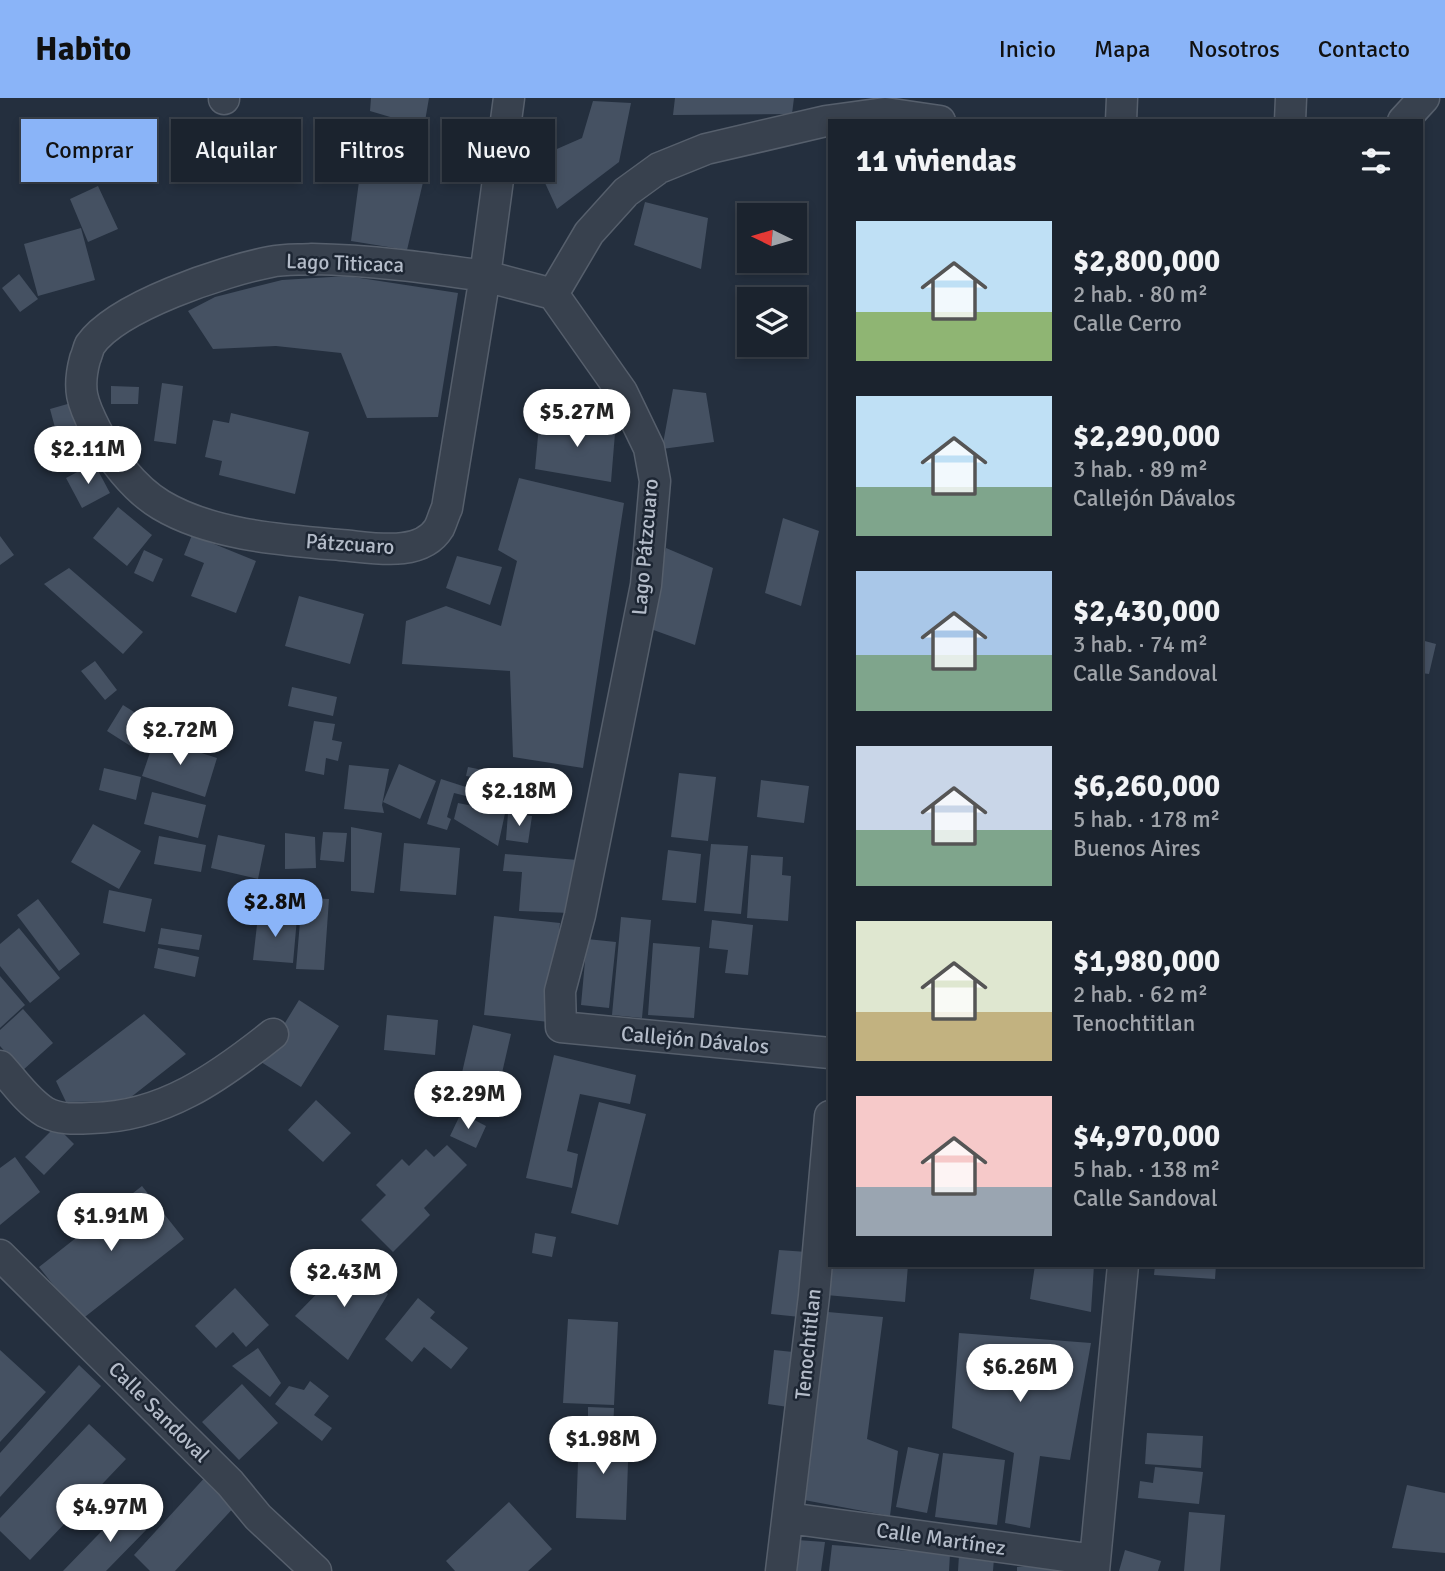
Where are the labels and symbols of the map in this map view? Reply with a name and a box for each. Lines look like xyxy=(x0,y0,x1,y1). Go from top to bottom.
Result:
north arrow xyxy=(737,203,807,273)
street label: Lago Titicaca xyxy=(286,248,404,278)
pin: $5.27M xyxy=(520,390,634,449)
pin: $2.11M xyxy=(31,426,145,486)
street label: Lago Pátzcuaro xyxy=(626,478,664,616)
street label: Pátzcuaro xyxy=(305,528,395,560)
pin: $2.72M xyxy=(123,708,237,767)
pin: $2.18M xyxy=(462,768,576,828)
pin: $2.8M xyxy=(226,880,324,939)
street label: Callejón Dávalos xyxy=(620,1021,770,1059)
pin: $2.29M xyxy=(411,1072,525,1131)
pin: $1.91M xyxy=(54,1194,168,1253)
pin: $2.43M xyxy=(287,1250,401,1309)
street label: Tenochtitlan xyxy=(789,1287,827,1401)
pin: $6.26M xyxy=(963,1344,1077,1404)
street label: Calle Sandoval xyxy=(103,1356,215,1468)
pin: $1.98M xyxy=(546,1416,660,1476)
pin: $4.97M xyxy=(53,1484,167,1544)
street label: Calle Martínez xyxy=(875,1517,1007,1561)

